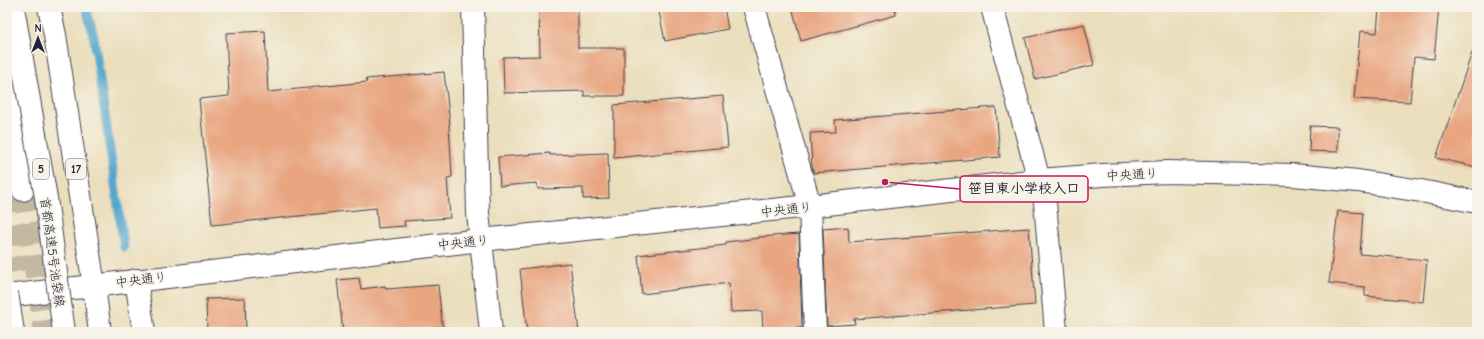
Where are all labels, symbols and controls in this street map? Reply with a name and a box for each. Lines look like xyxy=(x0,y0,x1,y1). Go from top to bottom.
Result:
north arrow xyxy=(18,18,58,58)
text: N xyxy=(34,22,42,35)
road number: 5 xyxy=(33,159,49,179)
road number: 17 xyxy=(66,159,86,179)
street label: 中央通り xyxy=(1106,166,1158,183)
callout: 笹目東小学校入口 xyxy=(960,176,1088,202)
text: 笹目東小学校入口 xyxy=(968,180,1080,197)
street label: 首都高速5号池袋線 xyxy=(37,196,68,309)
street label: 中央通り xyxy=(759,199,813,220)
street label: 中央通り xyxy=(436,232,490,253)
street label: 中央通り xyxy=(114,269,168,290)

